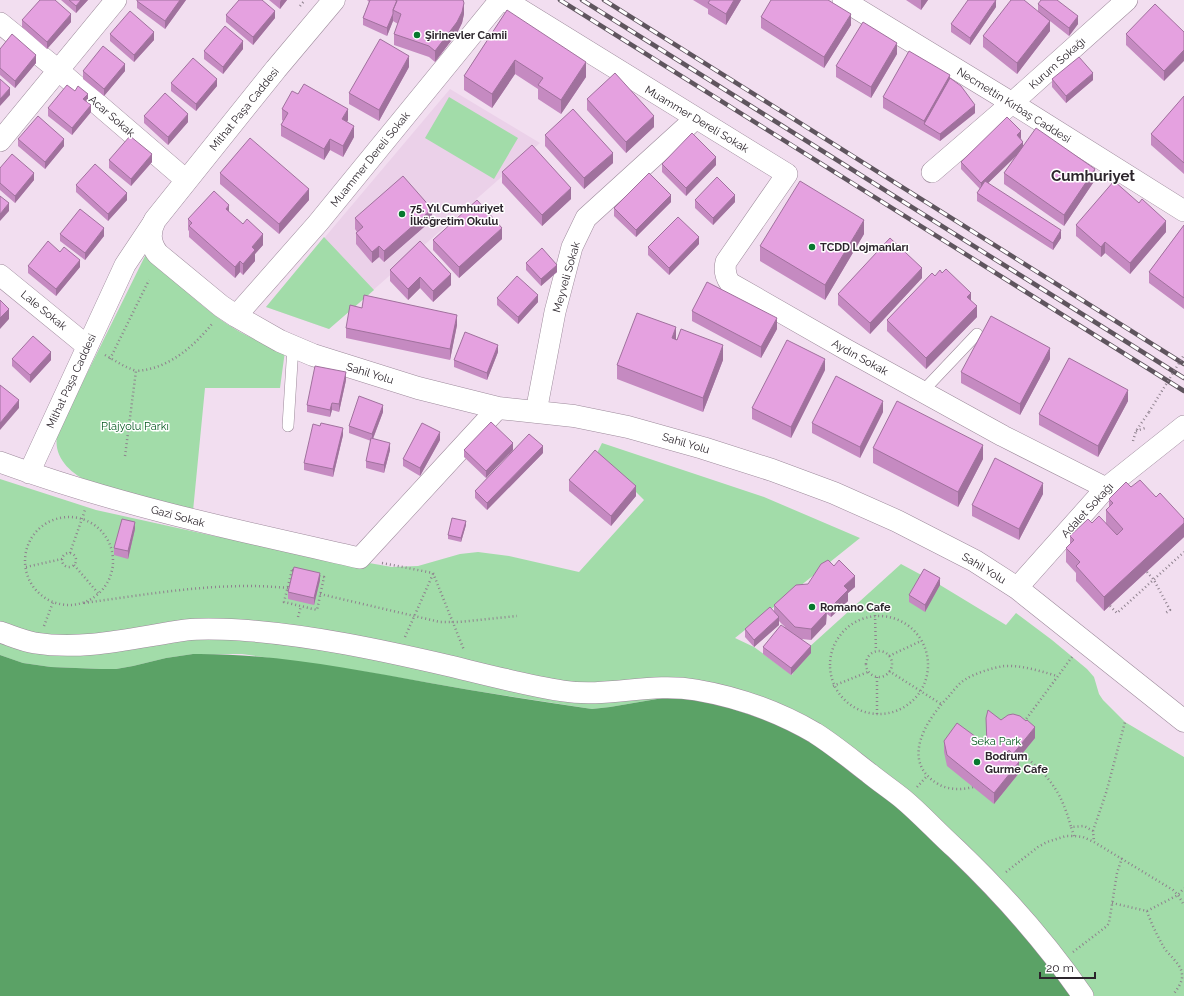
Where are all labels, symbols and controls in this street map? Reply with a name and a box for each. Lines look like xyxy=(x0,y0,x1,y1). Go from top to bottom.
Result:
place label: Şirinevler Camii xyxy=(425,29,507,42)
marker: Şirinevler Camii xyxy=(412,30,422,40)
street label: Kurum Sokağı xyxy=(1027,35,1088,92)
street label: Mithat Paşa Caddesi xyxy=(207,65,282,153)
street label: Necmettin Kırbaş Caddesi xyxy=(954,65,1073,146)
street label: Muammer Dereli Sokak xyxy=(642,83,751,156)
street label: Acar Sokak xyxy=(86,93,137,140)
street label: Muammer Dereli Sokak xyxy=(328,109,413,210)
district label: Cumhuriyet xyxy=(1051,167,1135,185)
place label: 75. Yıl Cumhuriyet İlköğretim Okulu xyxy=(410,202,504,228)
marker: 75. Yıl Cumhuriyet İlköğretim Okulu xyxy=(397,209,407,219)
street label: Meyveli Sokak xyxy=(550,240,583,314)
place label: TCDD Lojmanları xyxy=(820,241,909,254)
marker: TCDD Lojmanları xyxy=(807,242,817,252)
street label: Lale Sokak xyxy=(18,288,69,333)
street label: Mithat Paşa Caddesi xyxy=(44,332,99,431)
street label: Aydın Sokak xyxy=(829,337,890,378)
street label: Sahil Yolu xyxy=(345,360,395,387)
park label: Plajyolu Parkı xyxy=(101,420,169,433)
street label: Sahil Yolu xyxy=(661,431,711,456)
street label: Adalet Sokağı xyxy=(1059,480,1116,540)
street label: Gazi Sokak xyxy=(149,503,206,530)
street label: Sahil Yolu xyxy=(959,550,1008,587)
place label: Romano Cafe xyxy=(820,601,891,614)
marker: Romano Cafe xyxy=(807,602,817,612)
park label: Seka Park xyxy=(971,735,1021,748)
place label: Bodrum Gurme Cafe xyxy=(985,750,1048,776)
marker: Bodrum Gurme Cafe xyxy=(972,757,982,767)
scale bar xyxy=(1040,954,1095,980)
text: 20 m xyxy=(1046,961,1074,975)

